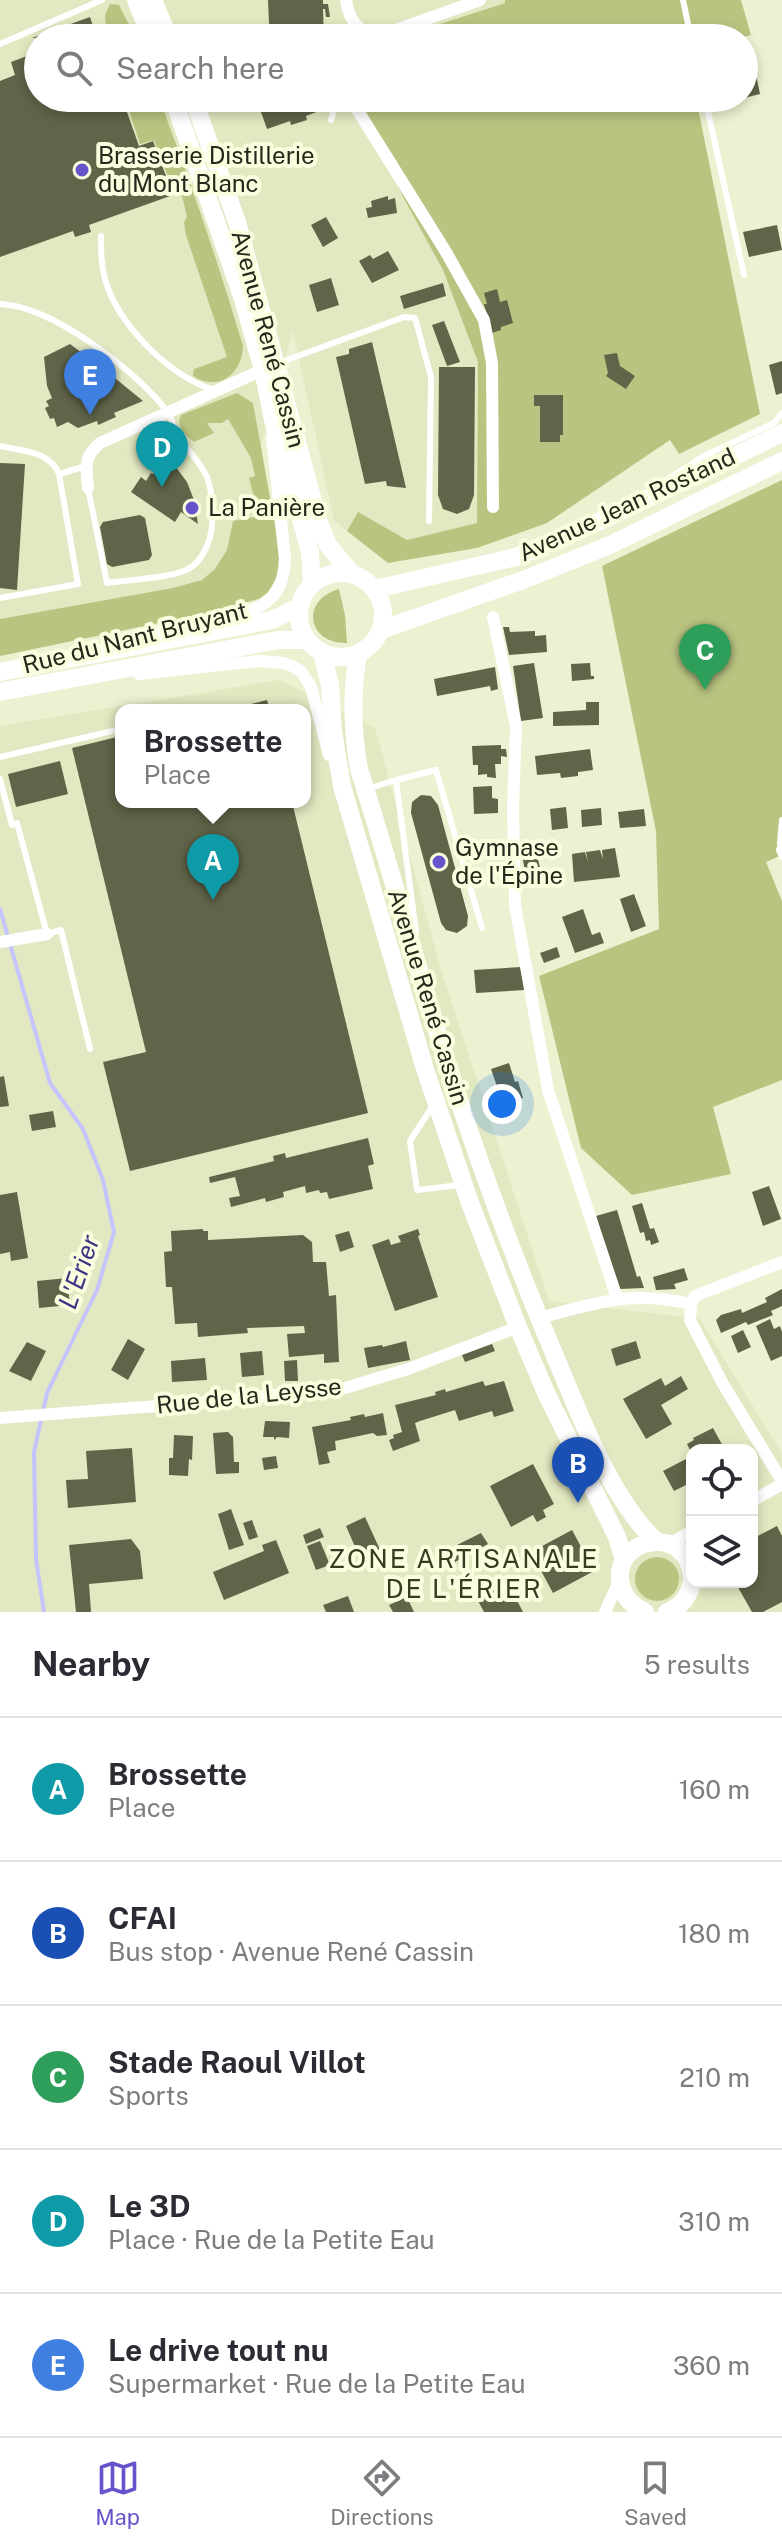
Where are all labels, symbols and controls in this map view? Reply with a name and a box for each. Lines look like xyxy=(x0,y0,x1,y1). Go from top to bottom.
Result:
search box xyxy=(24,24,758,112)
icon: search xyxy=(52,46,96,90)
text: Search here xyxy=(116,50,284,86)
place label: Brasserie Distillerie du Mont Blanc xyxy=(98,141,315,197)
marker: Brasserie Distillerie du Mont Blanc xyxy=(73,161,91,179)
street label: Avenue René Cassin xyxy=(226,227,312,451)
pin: E xyxy=(64,349,116,415)
pin: D xyxy=(136,421,188,487)
street label: Avenue Jean Rostand xyxy=(514,442,739,567)
place label: La Panière xyxy=(208,493,325,521)
marker: La Panière xyxy=(183,499,201,517)
street label: Rue du Nant Bruyant xyxy=(19,596,250,679)
pin: C xyxy=(679,624,731,690)
popup xyxy=(115,704,311,808)
text: Brossette xyxy=(143,723,283,759)
text: Place xyxy=(143,759,211,790)
place label: Gymnase de l'Épine xyxy=(455,833,563,889)
pin: A xyxy=(187,834,239,900)
marker: Gymnase de l'Épine xyxy=(430,853,448,871)
street label: Avenue René Cassin xyxy=(383,885,475,1108)
your location xyxy=(482,1084,522,1124)
water label: L'Erier xyxy=(51,1231,106,1313)
street label: Rue de la Leysse xyxy=(155,1371,343,1419)
pin: B xyxy=(552,1437,604,1503)
map controls xyxy=(686,1444,758,1588)
button: locate xyxy=(686,1444,758,1516)
button: layers xyxy=(686,1516,758,1588)
district label: ZONE ARTISANALE DE L'ÉRIER xyxy=(329,1543,599,1604)
text: Nearby xyxy=(32,1644,150,1684)
text: 5 results xyxy=(644,1649,750,1680)
text: Brossette xyxy=(108,1756,247,1792)
text: A xyxy=(49,1774,67,1805)
text: 160 m xyxy=(679,1774,750,1805)
text: Place xyxy=(108,1792,175,1823)
text: CFAI xyxy=(108,1900,177,1936)
text: B xyxy=(49,1918,67,1949)
text: 180 m xyxy=(678,1918,750,1949)
text: Bus stop · Avenue René Cassin xyxy=(108,1936,474,1967)
text: Stade Raoul Villot xyxy=(108,2044,366,2080)
text: C xyxy=(49,2062,67,2093)
text: 210 m xyxy=(679,2062,750,2093)
text: Sports xyxy=(108,2080,189,2111)
text: Le 3D xyxy=(108,2188,191,2224)
text: D xyxy=(49,2206,67,2237)
text: 310 m xyxy=(678,2206,750,2237)
text: Place · Rue de la Petite Eau xyxy=(108,2224,435,2255)
text: Le drive tout nu xyxy=(108,2332,329,2368)
text: E xyxy=(50,2350,66,2381)
text: 360 m xyxy=(673,2350,750,2381)
text: Supermarket · Rue de la Petite Eau xyxy=(108,2368,526,2399)
tab: Map xyxy=(95,2456,140,2530)
tab: Directions xyxy=(330,2456,434,2530)
tab: Saved xyxy=(624,2456,687,2530)

